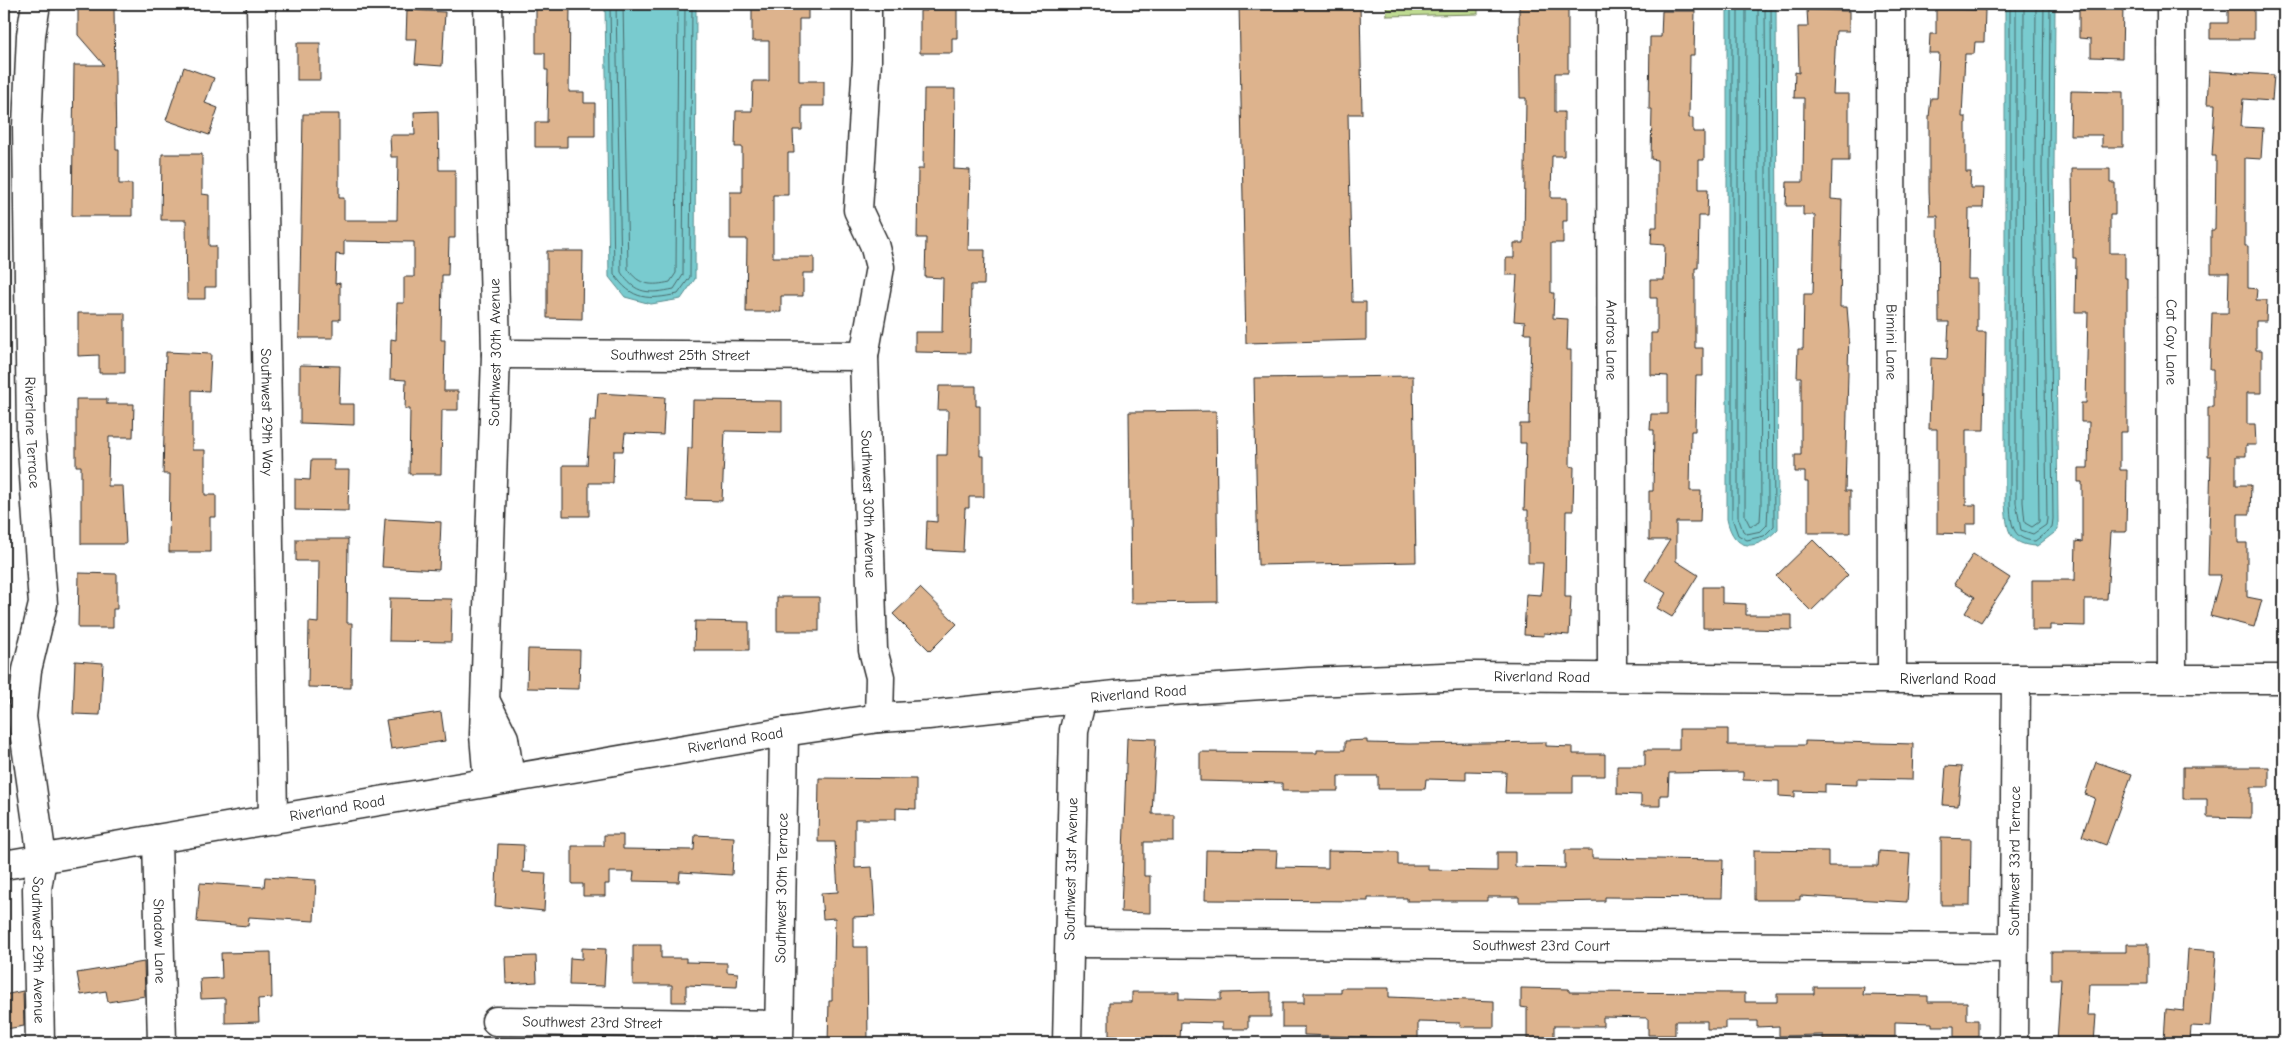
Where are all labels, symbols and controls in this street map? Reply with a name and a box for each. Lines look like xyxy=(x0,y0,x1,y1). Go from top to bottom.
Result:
street label: Southwest 30th Avenue xyxy=(485,278,505,427)
street label: Cat Cay Lane xyxy=(2162,299,2181,385)
street label: Andros Lane xyxy=(1602,300,1621,381)
street label: Bimini Lane xyxy=(1882,304,1901,381)
street label: Southwest 25th Street xyxy=(610,346,750,364)
street label: Southwest 29th Way xyxy=(257,348,277,476)
street label: Riverlane Terrace xyxy=(21,376,44,489)
street label: Southwest 30th Avenue xyxy=(857,430,880,579)
street label: Riverland Road xyxy=(1494,667,1590,686)
street label: Riverland Road xyxy=(1900,670,1996,688)
street label: Riverland Road xyxy=(1089,681,1187,707)
street label: Riverland Road xyxy=(686,723,785,757)
street label: Southwest 33rd Terrace xyxy=(2005,785,2024,936)
street label: Riverland Road xyxy=(288,791,386,825)
street label: Southwest 31st Avenue xyxy=(1060,797,1081,941)
street label: Southwest 30th Terrace xyxy=(771,812,792,963)
street label: Southwest 29th Avenue xyxy=(27,875,49,1024)
street label: Shadow Lane xyxy=(149,898,170,984)
street label: Southwest 23rd Court xyxy=(1472,936,1610,955)
street label: Southwest 23rd Street xyxy=(522,1012,663,1032)

